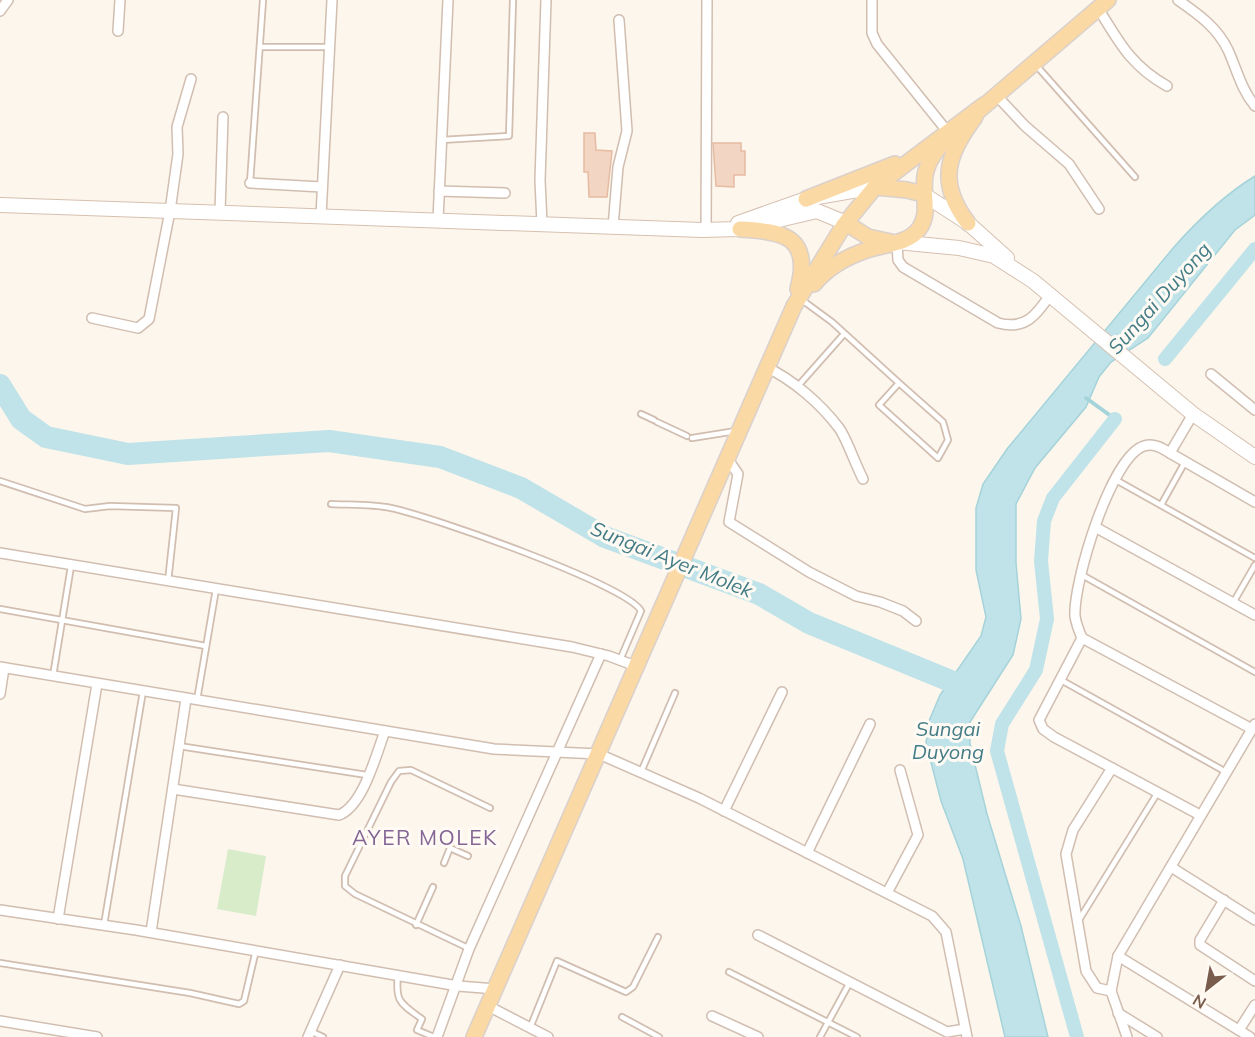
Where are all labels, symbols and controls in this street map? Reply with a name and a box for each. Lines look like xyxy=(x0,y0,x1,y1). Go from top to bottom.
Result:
water label: Sungai Duyong xyxy=(1102,237,1216,359)
water label: Sungai Ayer Molek xyxy=(587,515,757,603)
water label: Sungai Duyong xyxy=(912,716,984,764)
district label: AYER MOLEK xyxy=(352,824,498,850)
north arrow xyxy=(1177,959,1237,1019)
text: N xyxy=(1189,990,1210,1014)

